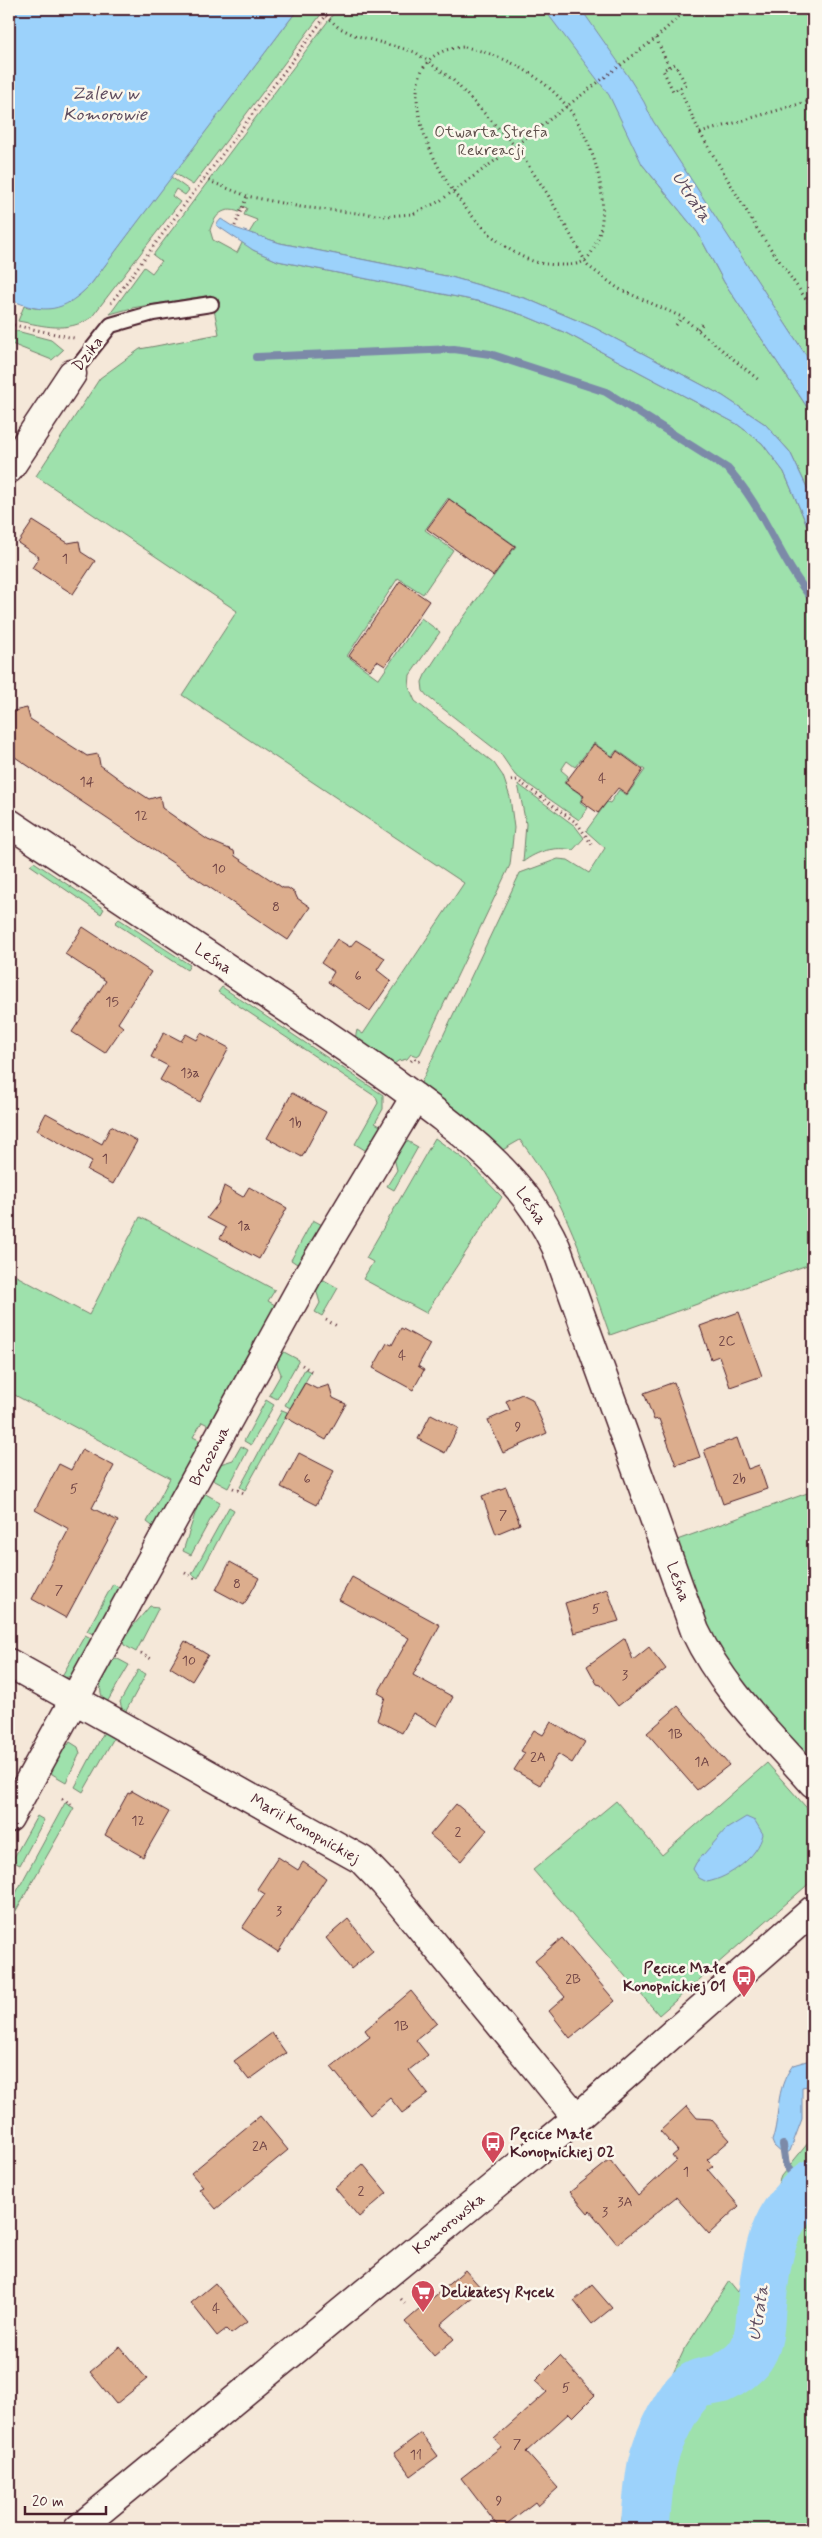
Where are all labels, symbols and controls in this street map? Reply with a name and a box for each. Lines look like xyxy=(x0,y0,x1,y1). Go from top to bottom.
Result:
water label: Zalew w Komorowie xyxy=(63,82,148,127)
park label: Otwarta Strefa Rekreacji xyxy=(434,122,548,161)
water label: Utrata xyxy=(666,167,717,228)
street label: Dzika xyxy=(68,332,108,376)
house number: 1 xyxy=(62,550,68,568)
house number: 4 xyxy=(598,770,606,788)
house number: 14 xyxy=(80,773,95,791)
house number: 12 xyxy=(134,807,148,825)
house number: 10 xyxy=(212,860,226,878)
house number: 8 xyxy=(272,898,280,916)
street label: Leśna xyxy=(190,939,236,979)
house number: 6 xyxy=(354,967,362,985)
house number: 15 xyxy=(105,993,119,1011)
house number: 13a xyxy=(180,1064,200,1082)
house number: 1b xyxy=(288,1114,302,1132)
house number: 1 xyxy=(102,1150,108,1168)
street label: Leśna xyxy=(511,1183,551,1229)
house number: 1a xyxy=(237,1217,251,1235)
house number: 2C xyxy=(719,1332,735,1350)
house number: 4 xyxy=(398,1347,406,1365)
house number: 9 xyxy=(515,1418,522,1436)
street label: Brzozowa xyxy=(185,1422,235,1490)
house number: 6 xyxy=(303,1470,311,1488)
house number: 2b xyxy=(732,1470,746,1488)
house number: 5 xyxy=(70,1480,78,1498)
house number: 7 xyxy=(499,1506,508,1524)
street label: Leśna xyxy=(661,1559,695,1605)
house number: 8 xyxy=(233,1575,241,1593)
house number: 7 xyxy=(55,1581,64,1599)
house number: 5 xyxy=(592,1600,600,1618)
house number: 10 xyxy=(182,1652,196,1670)
house number: 3 xyxy=(622,1666,628,1684)
house number: 1B xyxy=(667,1725,683,1743)
house number: 2A xyxy=(530,1748,546,1766)
house number: 1A xyxy=(694,1753,710,1771)
street label: Marii Konopnickiej xyxy=(246,1789,364,1869)
house number: 12 xyxy=(131,1812,145,1830)
house number: 2 xyxy=(455,1823,462,1841)
house number: 3 xyxy=(276,1902,282,1920)
place label: Pęcice Małe Konopnickiej 01 xyxy=(623,1958,726,1997)
bus stop icon: Pęcice Małe Konopnickiej 01 xyxy=(731,1964,757,1998)
house number: 2B xyxy=(565,1970,581,1988)
house number: 1B xyxy=(393,2017,409,2035)
place label: Pęcice Małe Konopnickiej 02 xyxy=(510,2124,614,2163)
bus stop icon: Pęcice Małe Konopnickiej 02 xyxy=(480,2130,506,2164)
house number: 2A xyxy=(252,2137,268,2155)
house number: 1 xyxy=(683,2163,689,2181)
house number: 2 xyxy=(358,2182,365,2200)
street label: Komorowska xyxy=(409,2188,489,2260)
house number: 3A xyxy=(617,2193,633,2211)
house number: 3 xyxy=(602,2203,608,2221)
supermarket icon: Delikatesy Rycek xyxy=(410,2279,436,2313)
place label: Delikatesy Rycek xyxy=(440,2282,555,2303)
water label: Utrata xyxy=(743,2282,775,2343)
house number: 4 xyxy=(212,2300,220,2318)
house number: 5 xyxy=(562,2379,570,2397)
house number: 7 xyxy=(513,2435,522,2453)
house number: 11 xyxy=(410,2446,422,2464)
scale bar xyxy=(25,2483,106,2515)
text: 20 m xyxy=(32,2492,64,2512)
house number: 9 xyxy=(496,2492,503,2510)

